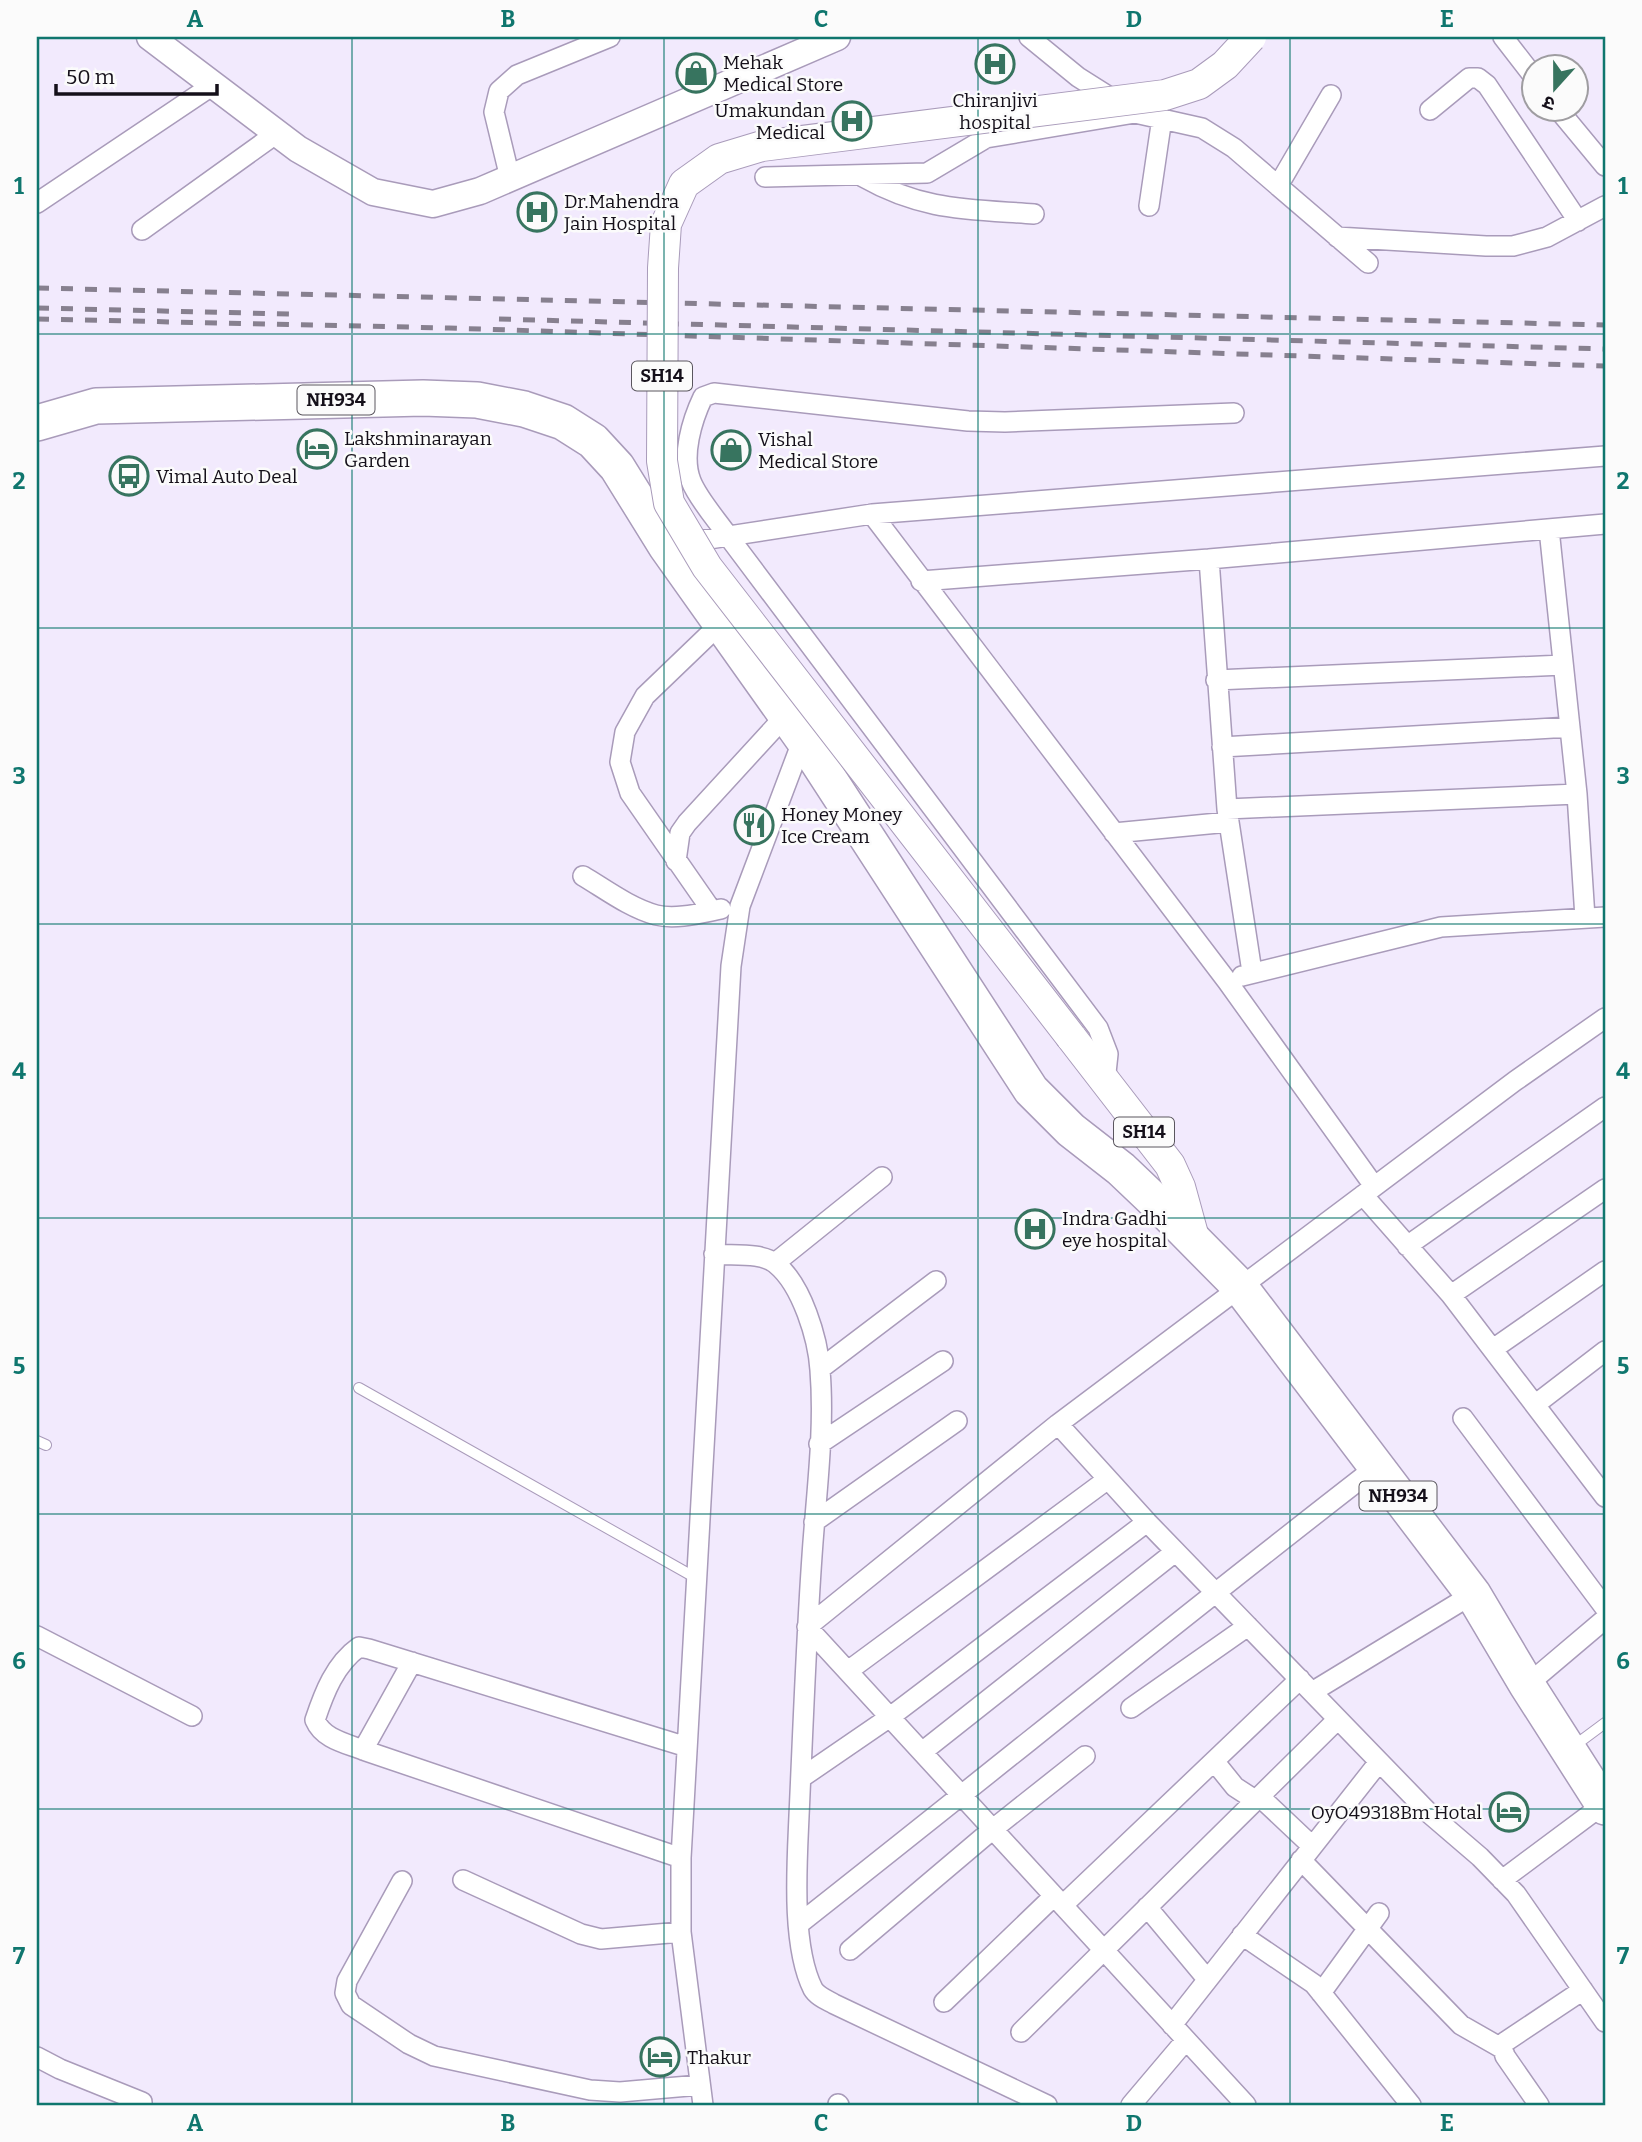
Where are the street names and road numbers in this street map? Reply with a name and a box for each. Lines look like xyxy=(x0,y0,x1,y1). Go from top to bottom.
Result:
road number: SH14 xyxy=(632,362,692,390)
road number: NH934 xyxy=(298,386,374,414)
road number: SH14 xyxy=(1114,1118,1174,1147)
road number: NH934 xyxy=(1360,1482,1436,1511)

